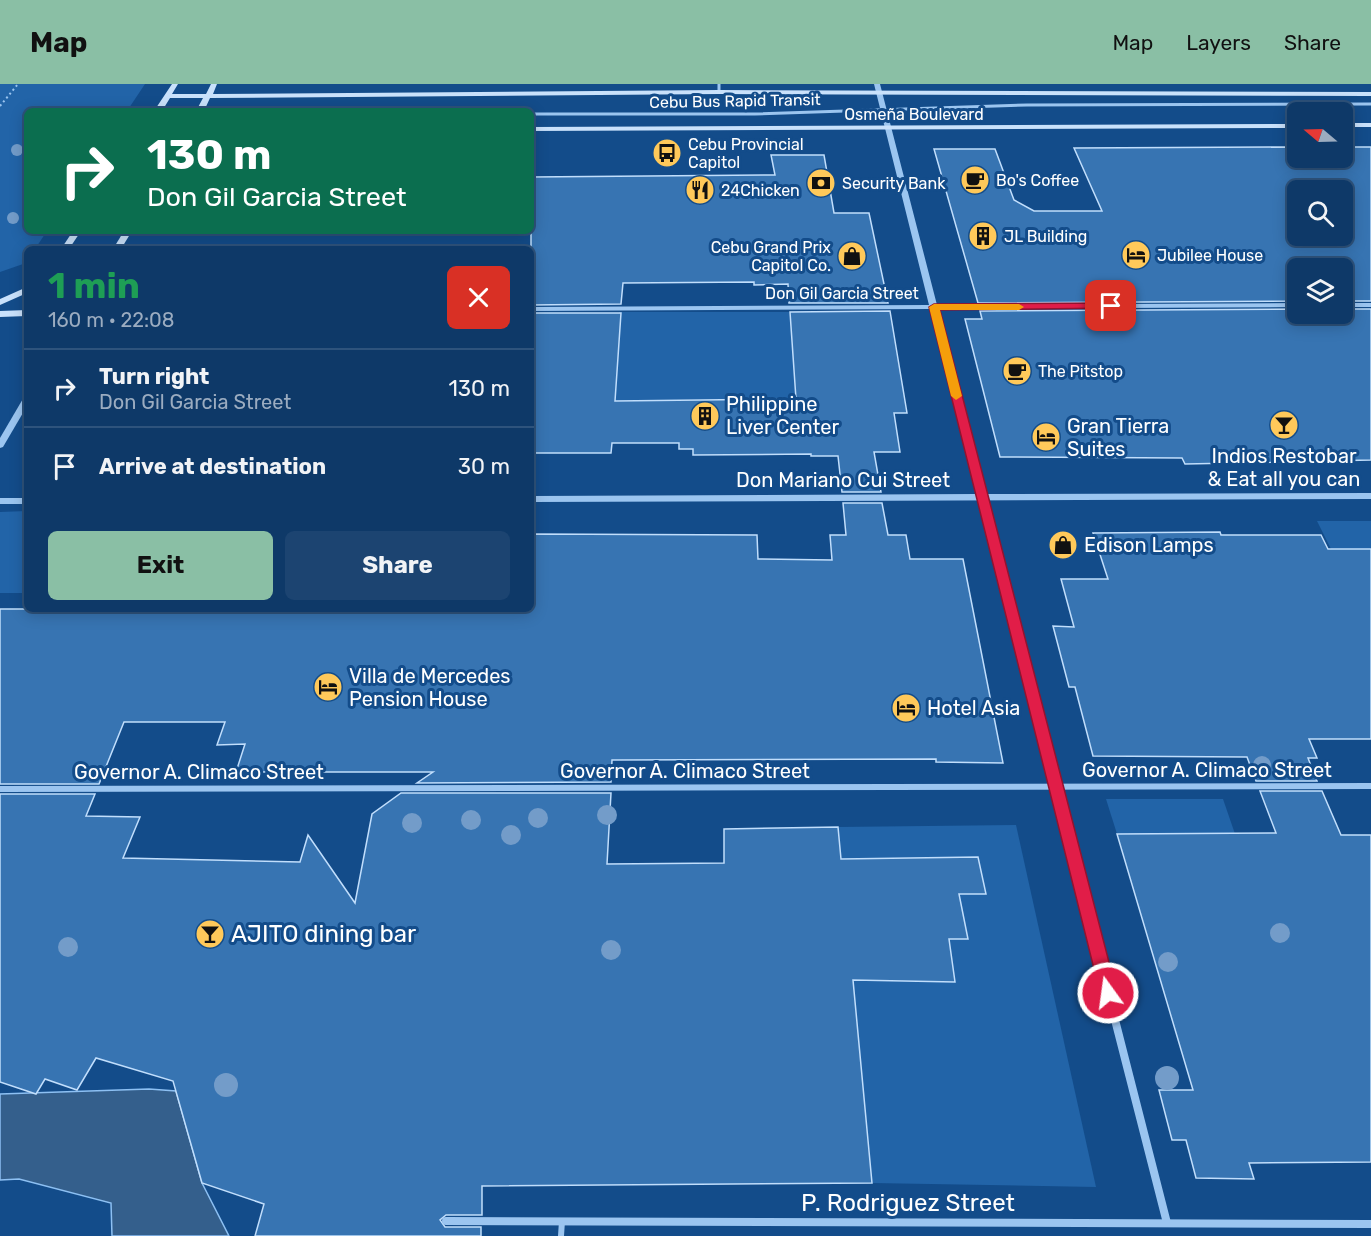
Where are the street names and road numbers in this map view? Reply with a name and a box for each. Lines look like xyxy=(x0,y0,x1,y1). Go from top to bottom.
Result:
street label: Cebu Bus Rapid Transit xyxy=(649,90,821,112)
street label: Osmeña Boulevard xyxy=(844,105,984,124)
street label: Don Gil Garcia Street xyxy=(765,284,919,303)
street label: Don Mariano Cui Street xyxy=(736,468,950,492)
street label: Governor A. Climaco Street xyxy=(1082,758,1332,782)
street label: Governor A. Climaco Street xyxy=(560,759,810,783)
street label: Governor A. Climaco Street xyxy=(74,760,324,784)
street label: P. Rodriguez Street xyxy=(801,1189,1015,1217)

